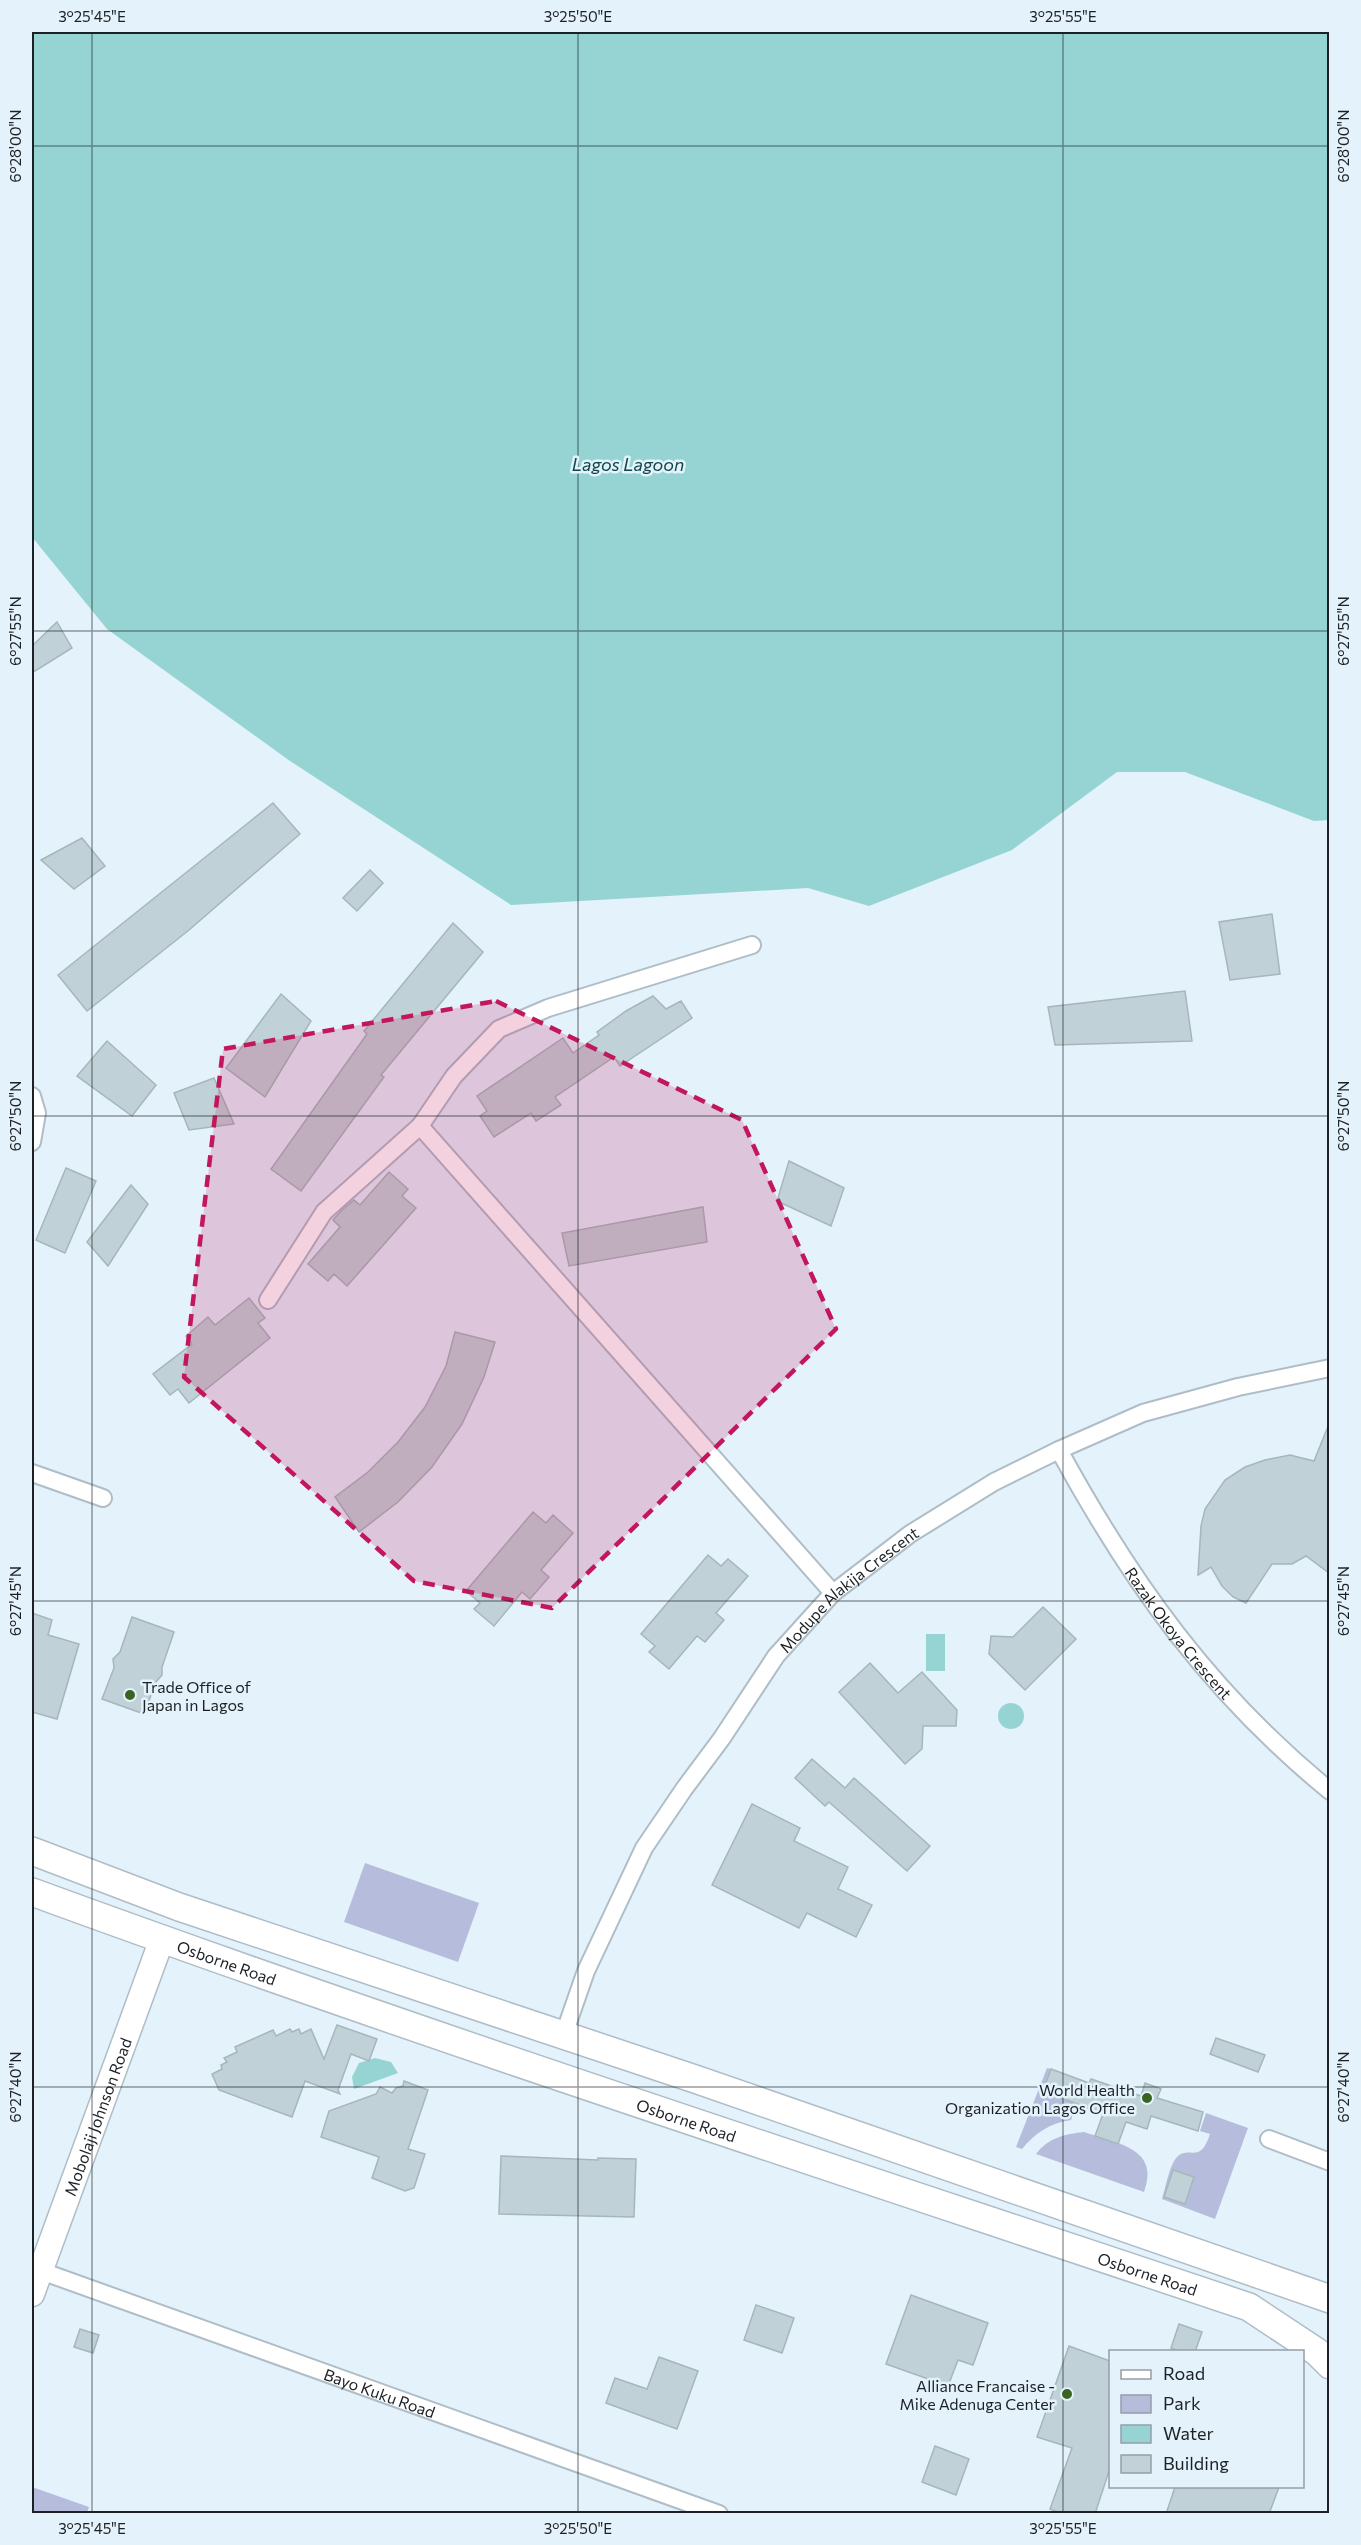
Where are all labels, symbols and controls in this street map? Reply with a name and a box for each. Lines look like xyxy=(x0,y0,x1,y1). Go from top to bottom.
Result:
text: 3°25'45"E xyxy=(58,7,126,25)
text: 3°25'50"E xyxy=(544,7,612,25)
text: 3°25'55"E xyxy=(1029,7,1097,25)
text: 6°28'00"N xyxy=(6,109,24,183)
text: 6°28'00"N xyxy=(1334,109,1352,183)
water label: Lagos Lagoon xyxy=(572,453,684,475)
text: 6°27'55"N xyxy=(6,596,24,666)
text: 6°27'55"N xyxy=(1334,596,1352,666)
text: 6°27'50"N xyxy=(6,1081,24,1151)
text: 6°27'50"N xyxy=(1334,1081,1352,1151)
street label: Modupe Alakija Crescent xyxy=(775,1522,922,1656)
street label: Razak Okoya Crescent xyxy=(1122,1563,1237,1703)
text: 6°27'45"N xyxy=(6,1566,24,1636)
text: 6°27'45"N xyxy=(1334,1566,1352,1636)
place label: Trade Office of Japan in Lagos xyxy=(142,1677,252,1714)
marker: Trade Office of Japan in Lagos xyxy=(123,1688,137,1702)
street label: Osborne Road xyxy=(175,1936,279,1988)
street label: Mobolaji Johnson Road xyxy=(59,2035,135,2198)
text: 6°27'40"N xyxy=(6,2051,24,2123)
text: 6°27'40"N xyxy=(1334,2051,1352,2123)
place label: World Health Organization Lagos Office xyxy=(945,2080,1135,2117)
marker: World Health Organization Lagos Office xyxy=(1140,2091,1154,2105)
street label: Osborne Road xyxy=(634,2094,739,2145)
street label: Osborne Road xyxy=(1095,2248,1200,2299)
legend xyxy=(1109,2350,1304,2488)
text: Road xyxy=(1163,2362,1205,2384)
street label: Bayo Kuku Road xyxy=(322,2364,438,2421)
place label: Alliance Francaise - Mike Adenuga Center xyxy=(899,2376,1056,2413)
marker: Alliance Francaise - Mike Adenuga Center xyxy=(1060,2387,1074,2401)
text: Park xyxy=(1163,2392,1201,2414)
text: Water xyxy=(1163,2422,1214,2444)
text: Building xyxy=(1163,2452,1229,2474)
text: 3°25'45"E xyxy=(58,2519,126,2537)
text: 3°25'50"E xyxy=(544,2519,612,2537)
text: 3°25'55"E xyxy=(1029,2519,1097,2537)

